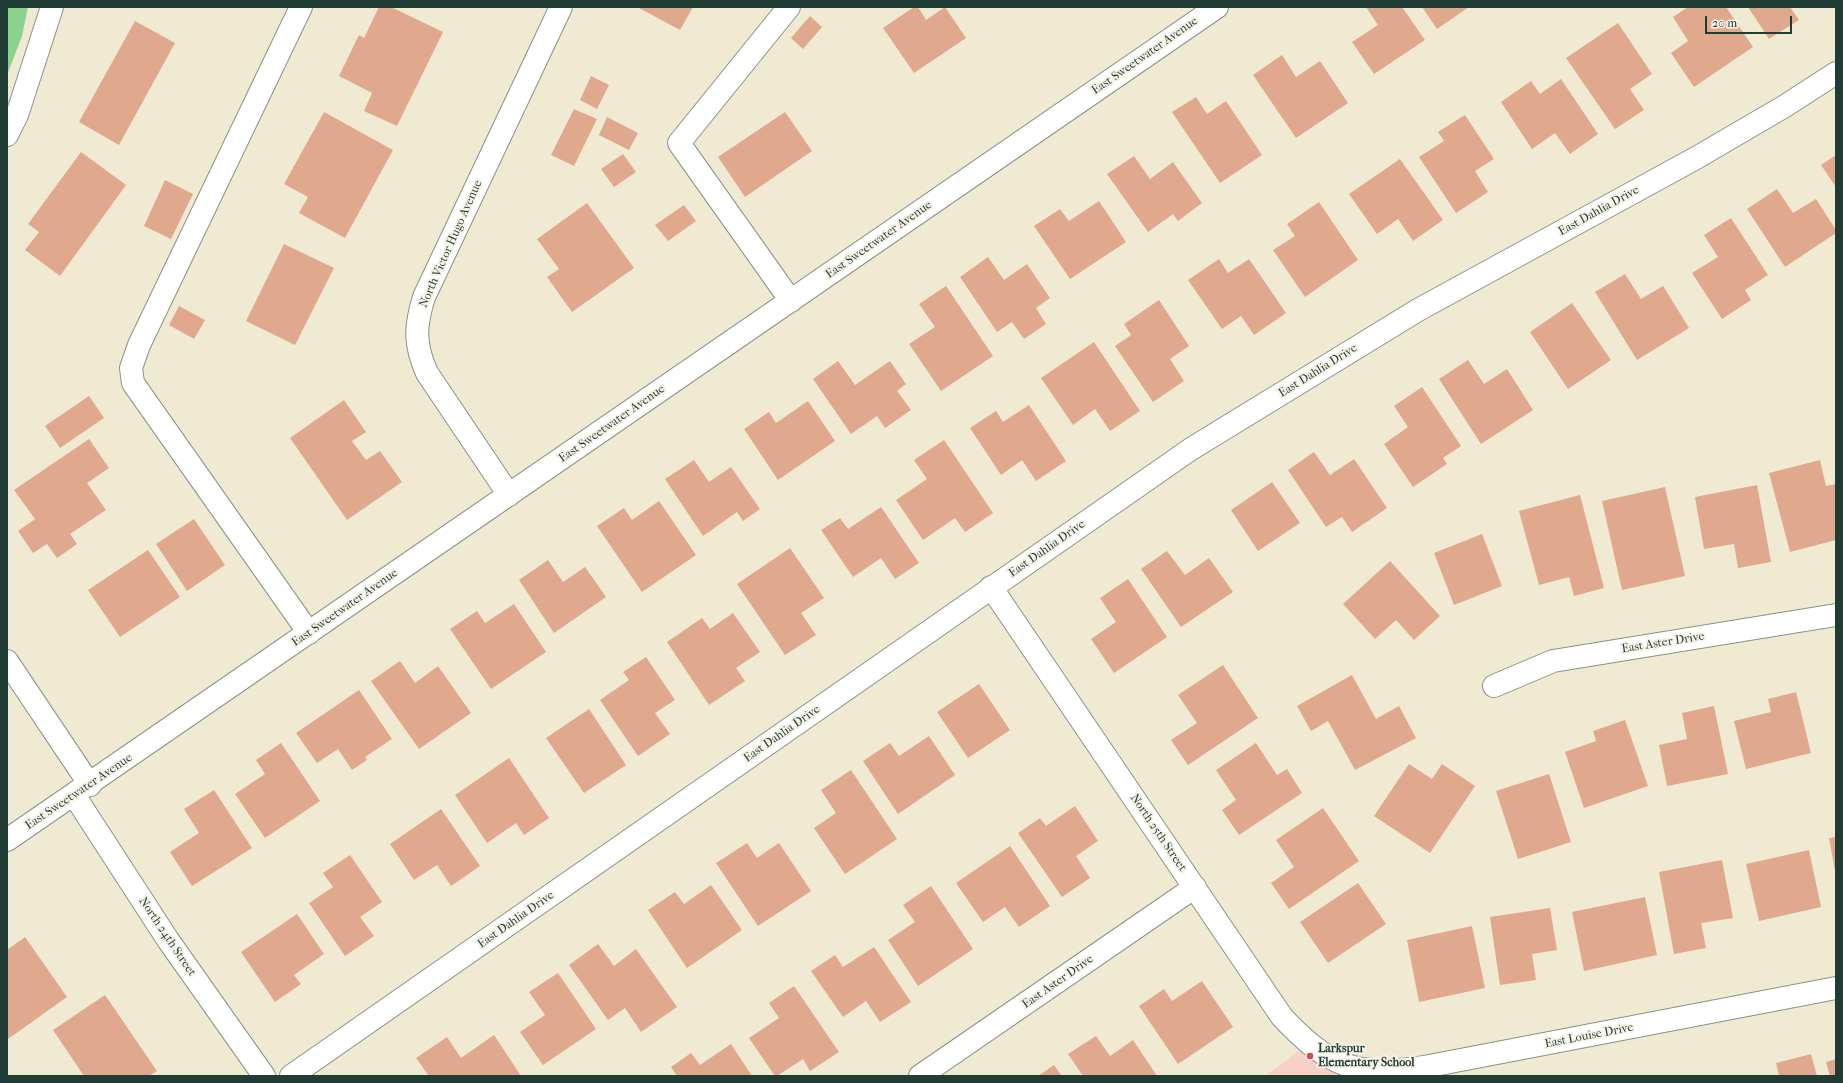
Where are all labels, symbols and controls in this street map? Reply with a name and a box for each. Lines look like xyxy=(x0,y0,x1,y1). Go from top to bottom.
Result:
scale bar xyxy=(1707,8,1794,34)
street label: East Sweetwater Avenue xyxy=(1089,14,1201,98)
text: 20 m xyxy=(1712,16,1737,30)
street label: North Victor Hugo Avenue xyxy=(416,178,486,310)
street label: East Dahlia Drive xyxy=(1556,183,1642,239)
street label: East Sweetwater Avenue xyxy=(823,198,935,282)
street label: East Dahlia Drive xyxy=(1276,341,1360,401)
street label: East Sweetwater Avenue xyxy=(556,382,668,466)
street label: East Dahlia Drive xyxy=(1006,517,1088,581)
street label: East Sweetwater Avenue xyxy=(289,566,401,650)
street label: East Aster Drive xyxy=(1621,629,1705,657)
street label: East Dahlia Drive xyxy=(741,702,823,766)
street label: East Sweetwater Avenue xyxy=(23,751,135,833)
street label: North 25th Street xyxy=(1127,792,1189,874)
street label: East Dahlia Drive xyxy=(475,888,557,952)
street label: North 24th Street xyxy=(135,895,199,979)
street label: East Aster Drive xyxy=(1020,952,1096,1012)
street label: East Louise Drive xyxy=(1543,1020,1635,1052)
place label: Larkspur Elementary School xyxy=(1318,1042,1415,1070)
marker: Larkspur Elementary School xyxy=(1305,1051,1315,1061)

